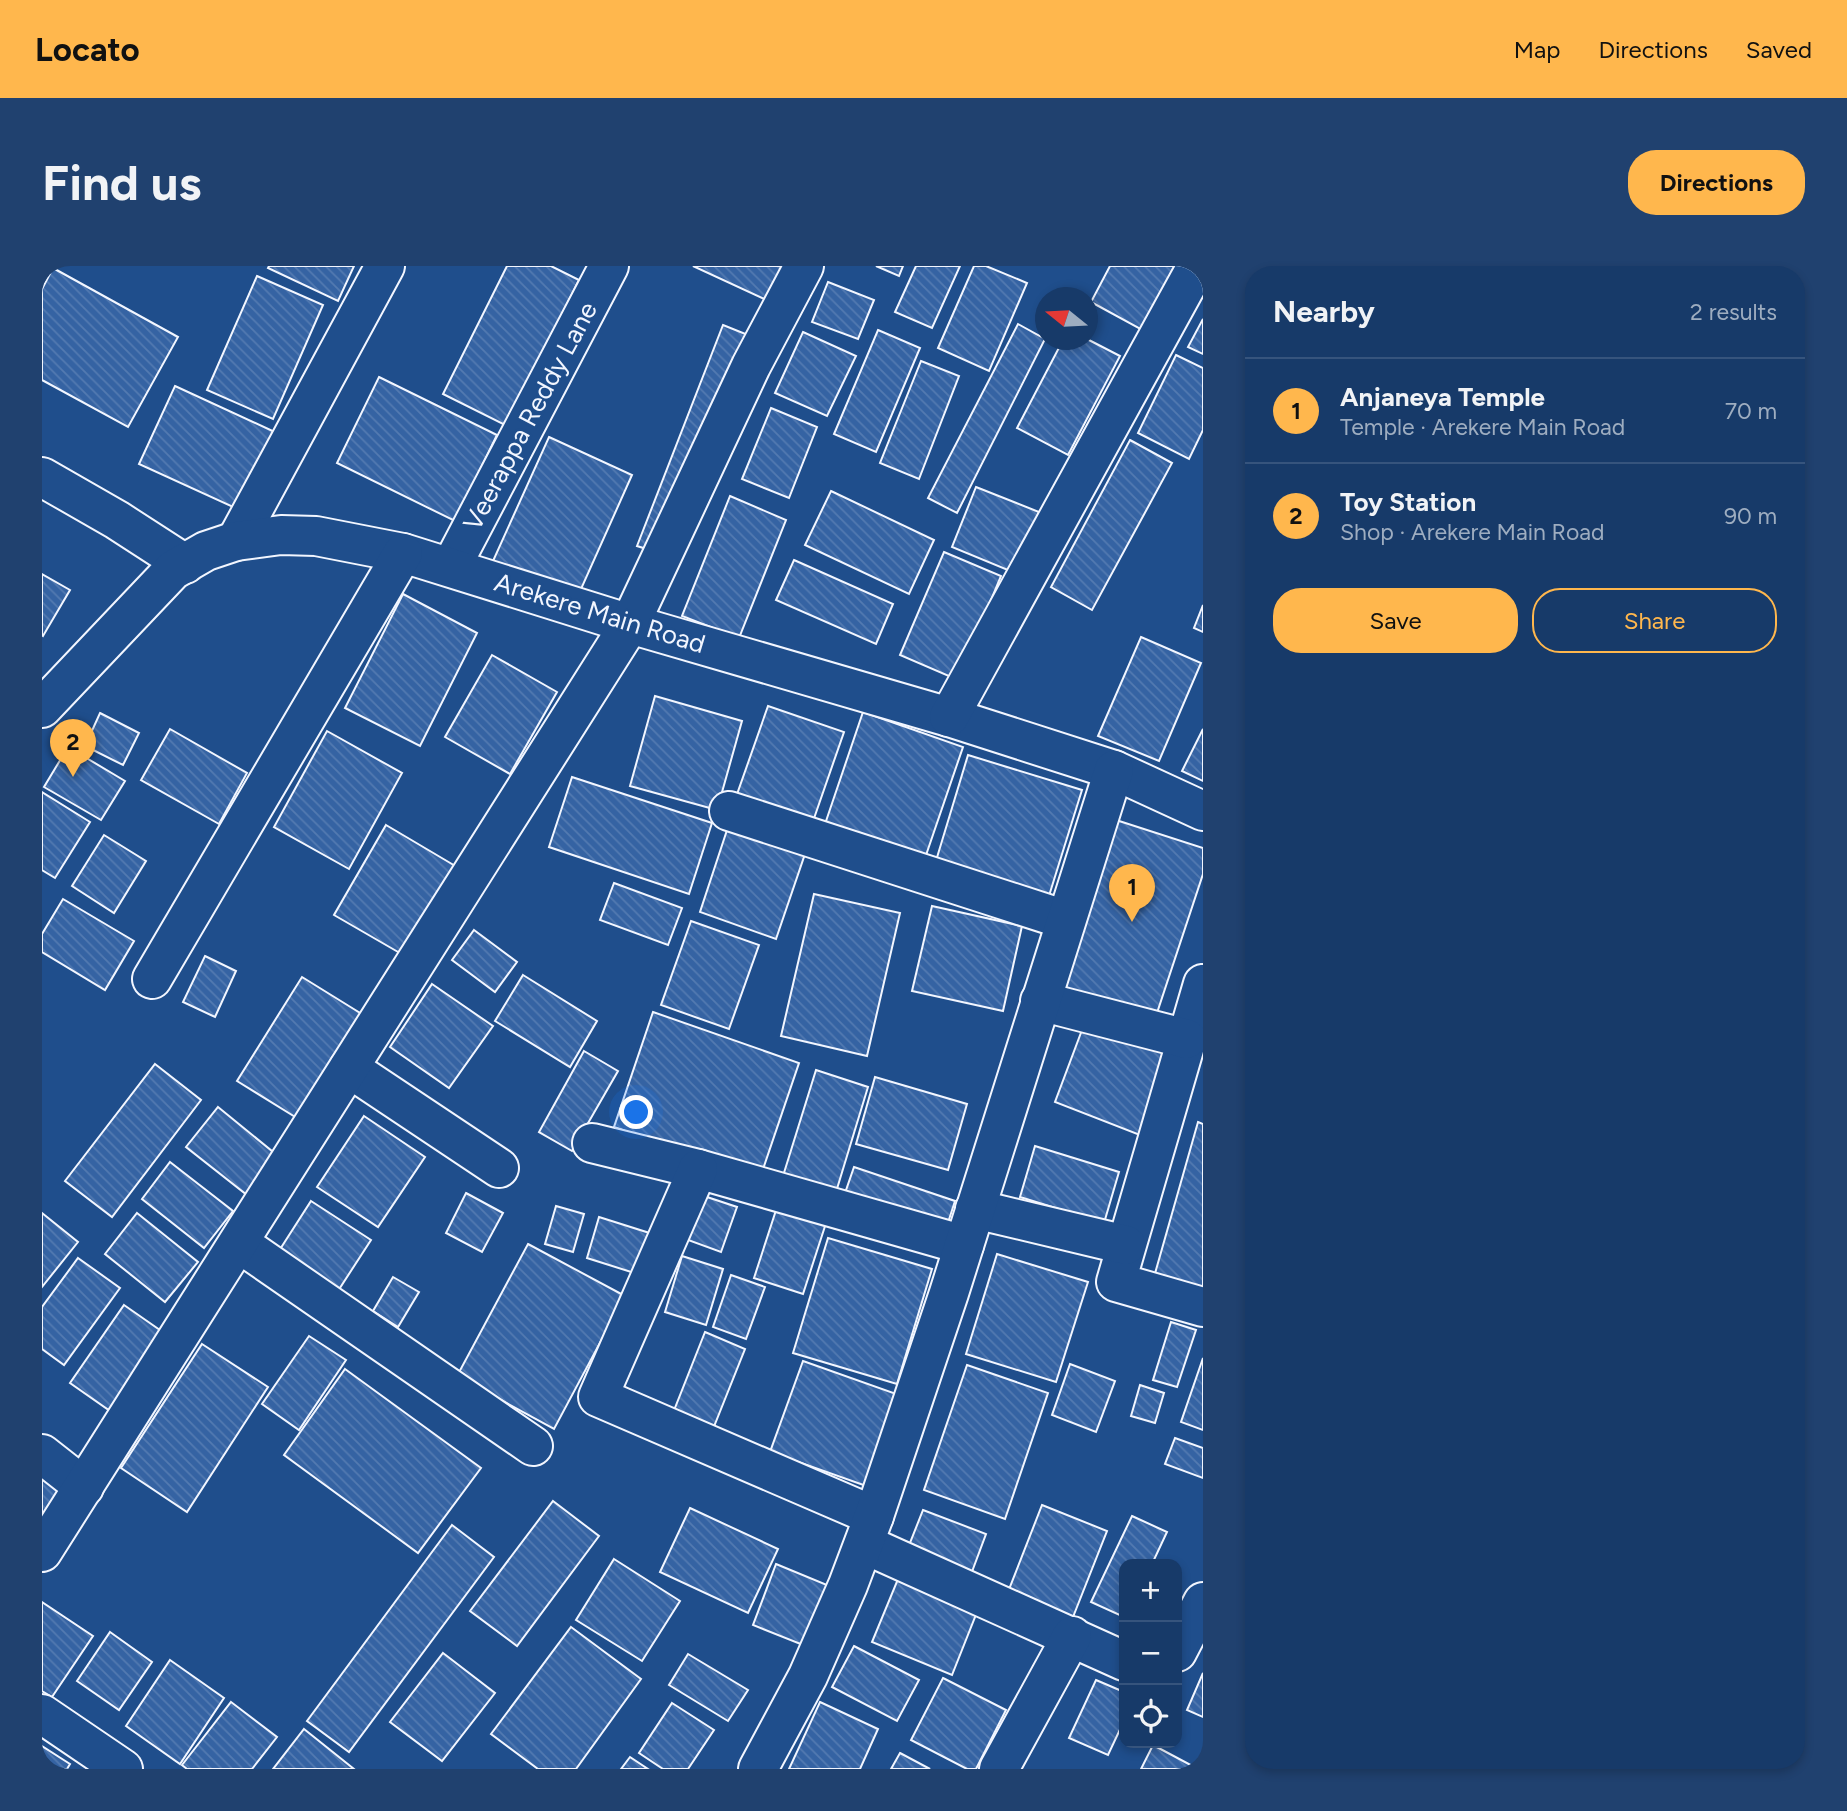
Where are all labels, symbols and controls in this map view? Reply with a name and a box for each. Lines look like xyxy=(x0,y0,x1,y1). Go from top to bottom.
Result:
text: Locato xyxy=(35,30,140,69)
text: Map xyxy=(1514,35,1560,64)
text: Directions xyxy=(1598,35,1708,64)
text: Saved xyxy=(1746,35,1812,64)
button: Directions xyxy=(1628,150,1805,215)
text: Find us xyxy=(42,153,201,212)
north arrow xyxy=(1035,287,1098,350)
text: Nearby xyxy=(1273,293,1375,330)
street label: Veerappa Reddy Lane xyxy=(456,296,604,536)
text: 2 results xyxy=(1690,298,1777,326)
text: Anjaneya Temple xyxy=(1340,381,1545,413)
text: 1 xyxy=(1291,397,1301,425)
text: 70 m xyxy=(1725,397,1777,425)
text: Temple · Arekere Main Road xyxy=(1340,413,1625,441)
text: Toy Station xyxy=(1340,486,1476,518)
text: 2 xyxy=(1289,502,1303,530)
text: 90 m xyxy=(1724,502,1777,530)
text: Shop · Arekere Main Road xyxy=(1340,518,1604,546)
street label: Arekere Main Road xyxy=(491,566,709,660)
button: Save xyxy=(1273,588,1518,653)
button: Share xyxy=(1532,588,1777,653)
pin: 2 xyxy=(50,719,96,777)
pin: 1 xyxy=(1109,864,1155,922)
your location xyxy=(619,1095,653,1129)
map controls xyxy=(1119,1559,1182,1748)
button: + xyxy=(1119,1559,1182,1622)
button: − xyxy=(1119,1622,1182,1685)
button: locate xyxy=(1119,1685,1182,1748)

